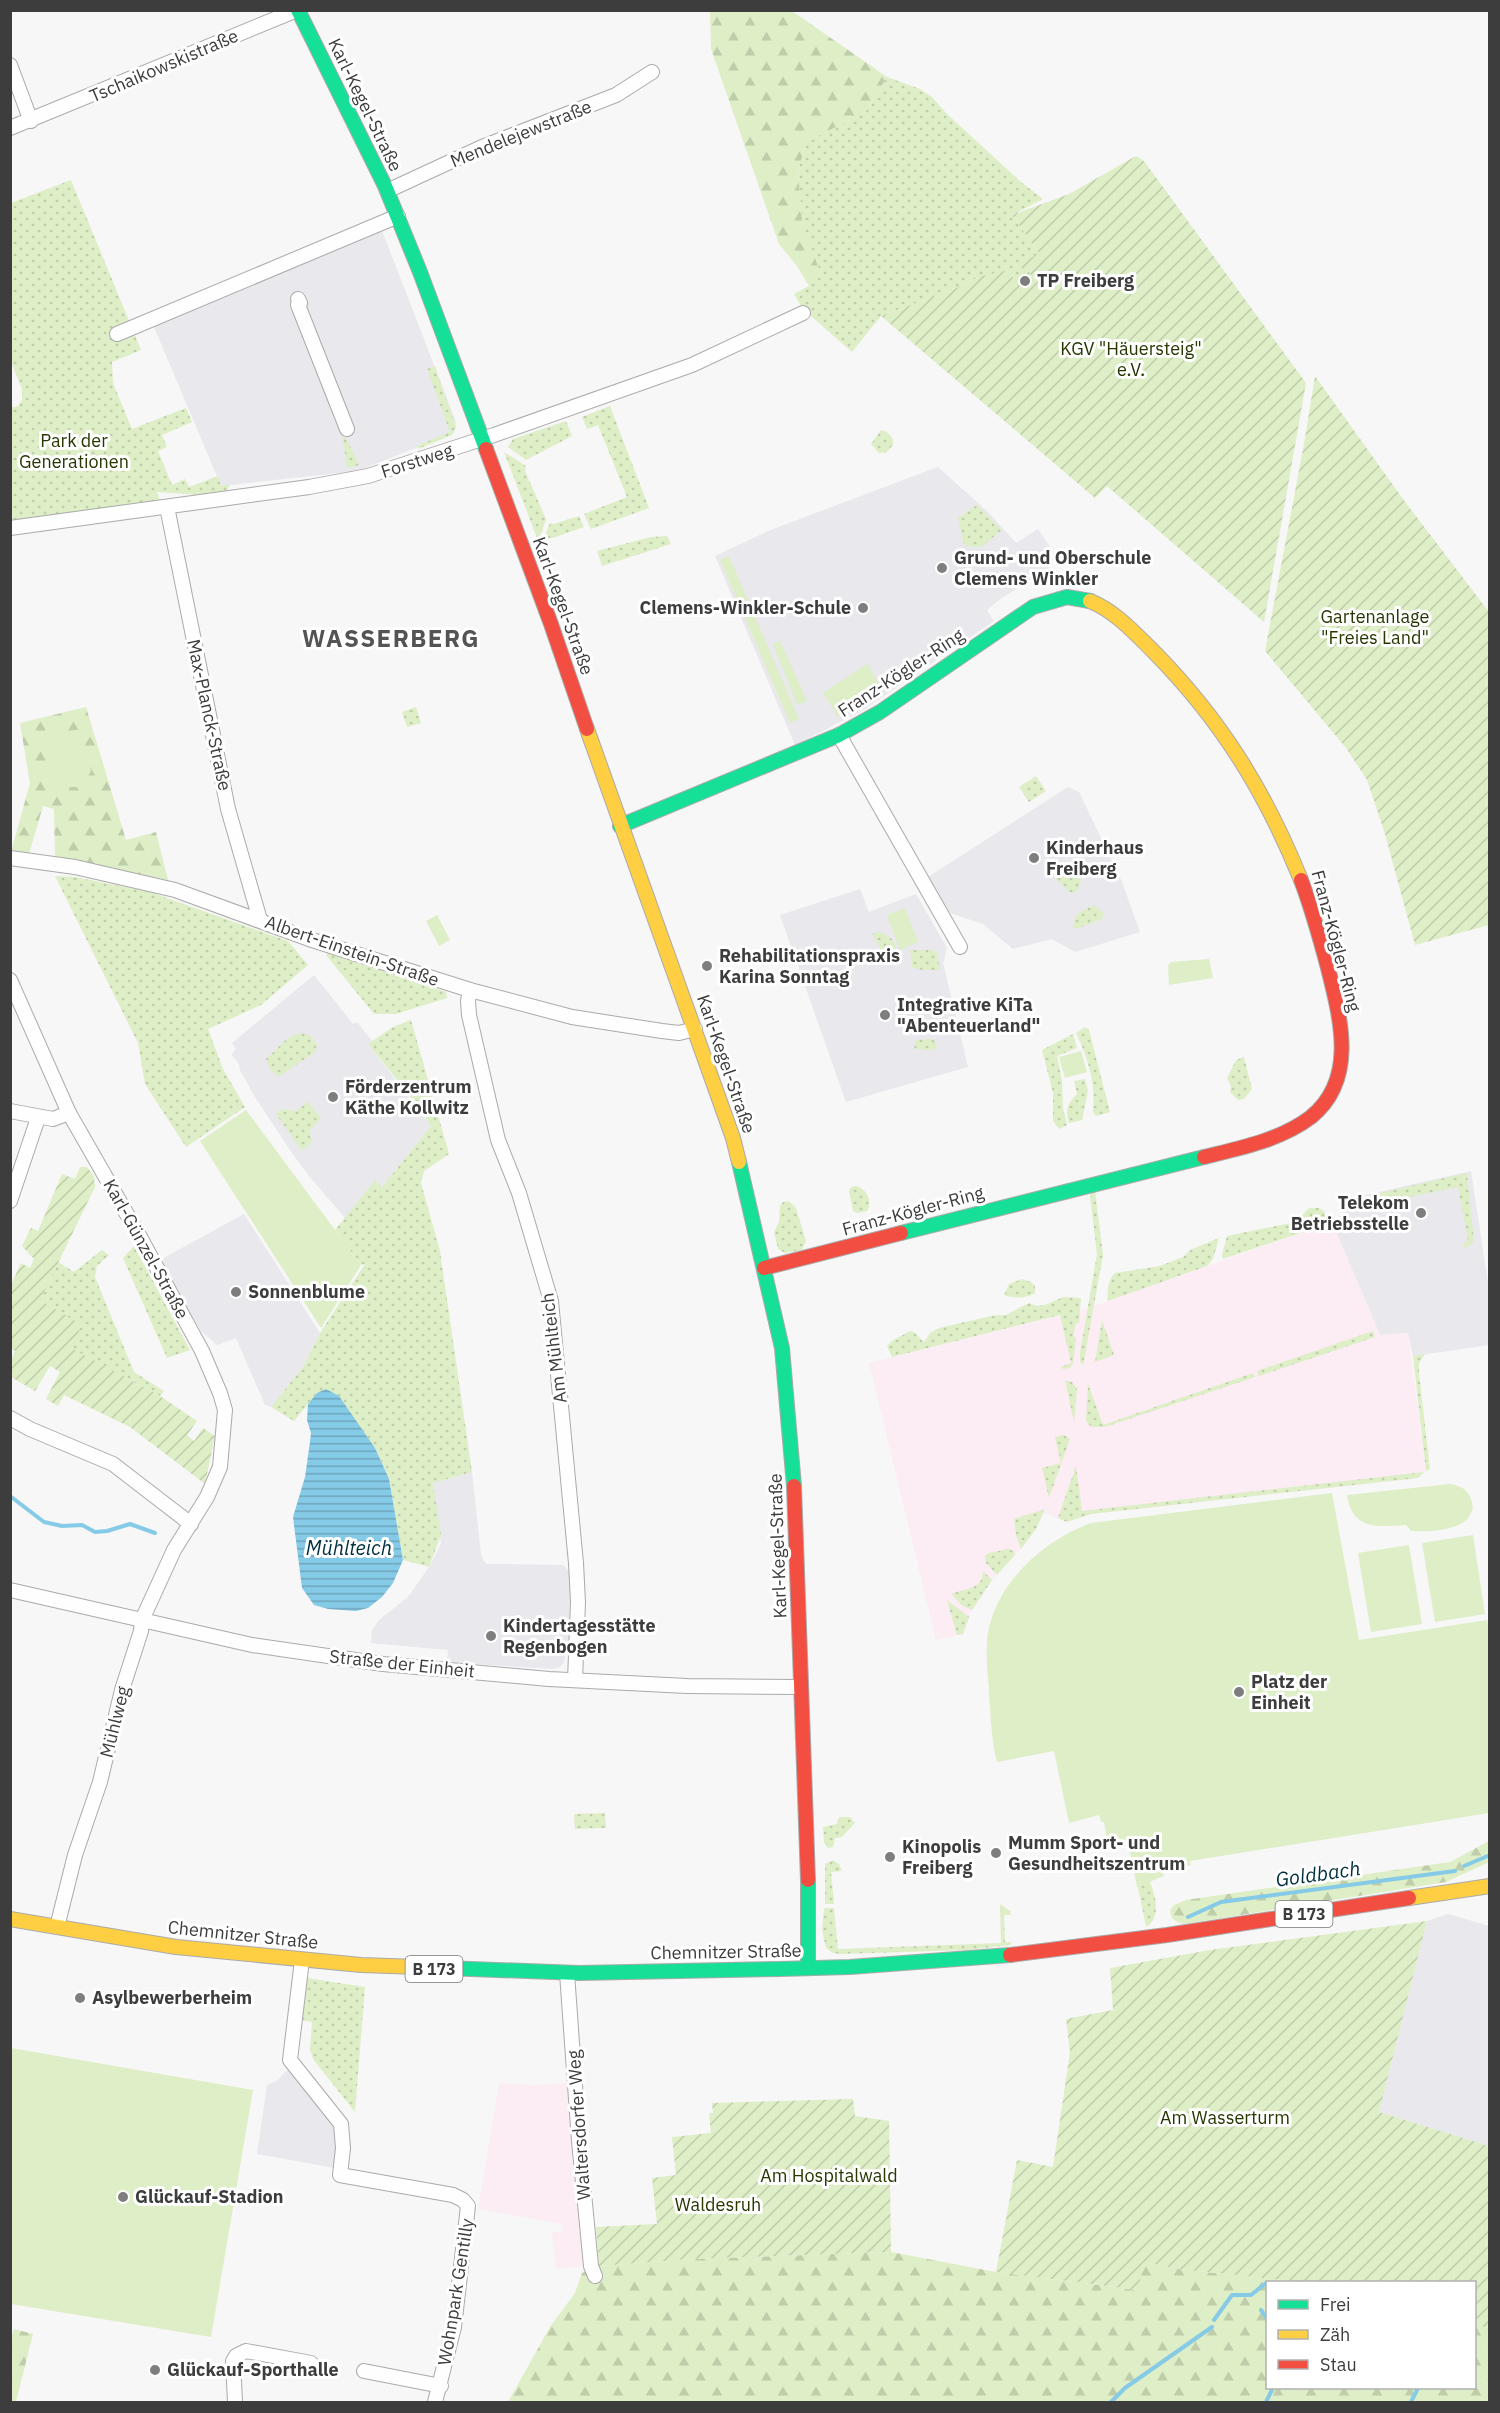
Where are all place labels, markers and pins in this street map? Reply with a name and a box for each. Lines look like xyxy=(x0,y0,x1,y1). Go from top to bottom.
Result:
place label: TP Freiberg xyxy=(1037,269,1134,292)
marker: TP Freiberg xyxy=(1018,274,1032,288)
place label: Grund- und Oberschule Clemens Winkler xyxy=(954,546,1151,590)
marker: Grund- und Oberschule Clemens Winkler xyxy=(935,561,949,575)
place label: Clemens-Winkler-Schule xyxy=(640,596,851,619)
marker: Clemens-Winkler-Schule xyxy=(856,601,870,615)
place label: Kinderhaus Freiberg xyxy=(1046,836,1144,880)
marker: Kinderhaus Freiberg xyxy=(1027,851,1041,865)
place label: Rehabilitationspraxis Karina Sonntag xyxy=(719,944,900,988)
marker: Rehabilitationspraxis Karina Sonntag xyxy=(700,959,714,973)
place label: Integrative KiTa "Abenteuerland" xyxy=(897,993,1040,1037)
marker: Integrative KiTa "Abenteuerland" xyxy=(878,1008,892,1022)
place label: Förderzentrum Käthe Kollwitz xyxy=(345,1075,472,1119)
marker: Förderzentrum Käthe Kollwitz xyxy=(326,1090,340,1104)
place label: Telekom Betriebsstelle xyxy=(1291,1191,1409,1235)
marker: Telekom Betriebsstelle xyxy=(1414,1206,1428,1220)
place label: Sonnenblume xyxy=(248,1280,365,1303)
marker: Sonnenblume xyxy=(229,1285,243,1299)
place label: Kindertagesstätte Regenbogen xyxy=(503,1614,656,1658)
marker: Kindertagesstätte Regenbogen xyxy=(484,1629,498,1643)
place label: Platz der Einheit xyxy=(1251,1670,1327,1714)
marker: Platz der Einheit xyxy=(1232,1685,1246,1699)
place label: Mumm Sport- und Gesundheitszentrum xyxy=(1008,1831,1185,1875)
place label: Kinopolis Freiberg xyxy=(902,1835,981,1879)
marker: Mumm Sport- und Gesundheitszentrum xyxy=(989,1846,1003,1860)
marker: Kinopolis Freiberg xyxy=(883,1850,897,1864)
place label: Asylbewerberheim xyxy=(92,1986,252,2009)
marker: Asylbewerberheim xyxy=(73,1991,87,2005)
place label: Glückauf-Stadion xyxy=(135,2185,283,2208)
marker: Glückauf-Stadion xyxy=(116,2190,130,2204)
place label: Glückauf-Sporthalle xyxy=(167,2358,339,2381)
marker: Glückauf-Sporthalle xyxy=(148,2363,162,2377)

